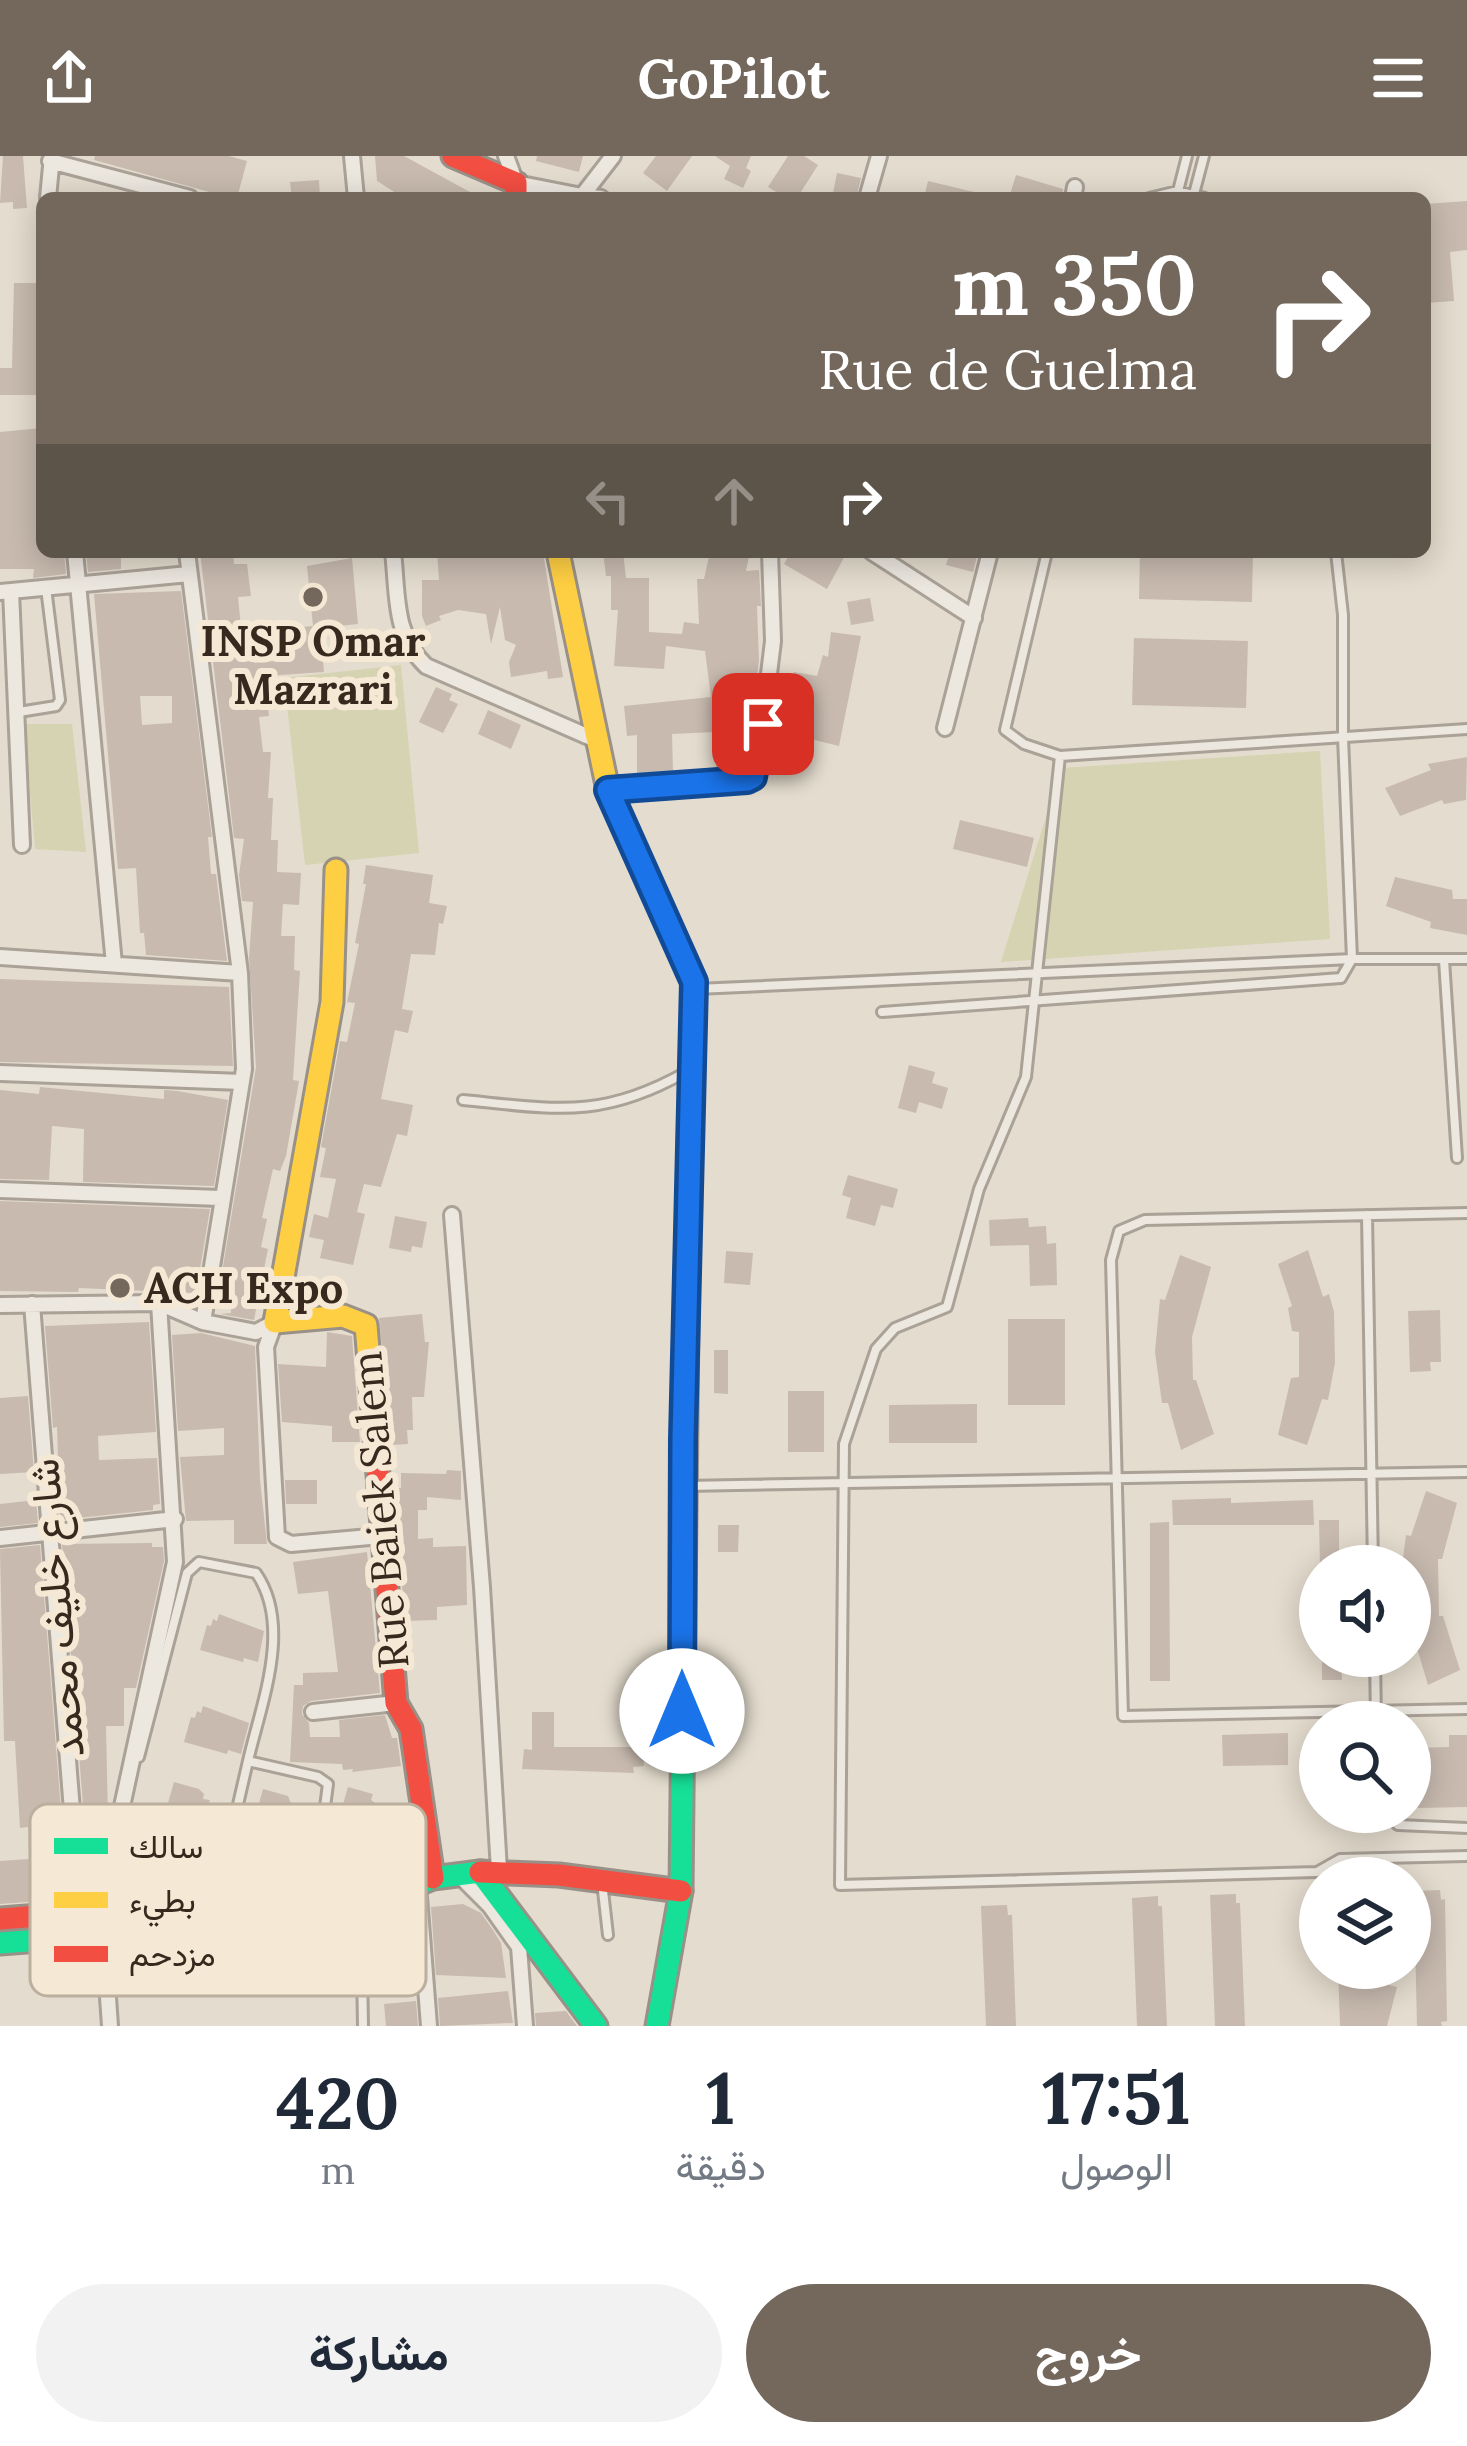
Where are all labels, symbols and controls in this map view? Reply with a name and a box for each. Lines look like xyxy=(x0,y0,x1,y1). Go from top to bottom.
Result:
text: GoPilot xyxy=(638,44,829,113)
icon: share xyxy=(36,45,102,111)
icon: menu xyxy=(1365,45,1431,111)
text: 350 m xyxy=(952,230,1197,338)
icon: right xyxy=(1239,240,1395,396)
text: Rue de Guelma xyxy=(818,335,1197,404)
icon: left xyxy=(575,468,641,534)
icon: ahead xyxy=(701,468,767,534)
icon: right xyxy=(827,468,893,534)
marker: INSP Omar Mazrari xyxy=(300,584,326,610)
place label: INSP Omar Mazrari xyxy=(201,614,425,716)
pin xyxy=(712,673,814,775)
icon: arrive xyxy=(730,691,796,757)
place label: ACH Expo xyxy=(144,1261,343,1315)
marker: ACH Expo xyxy=(107,1275,133,1301)
street label: Rue Baiek Salem xyxy=(339,1349,421,1671)
street label: شارع خليف محمد xyxy=(16,1456,98,1760)
map controls xyxy=(1299,1545,1431,1989)
button: sound xyxy=(1299,1545,1431,1677)
position arrow xyxy=(619,1648,745,1774)
button: search xyxy=(1299,1701,1431,1833)
legend xyxy=(30,1804,426,1996)
text: سالك xyxy=(129,1825,203,1867)
button: layers xyxy=(1299,1857,1431,1989)
text: بطيء xyxy=(129,1879,196,1927)
text: مزدحم xyxy=(129,1933,216,1976)
text: 1 xyxy=(706,2052,735,2144)
text: 17:51 xyxy=(1042,2052,1191,2144)
text: 420 xyxy=(276,2057,400,2149)
text: دقيقة xyxy=(676,2141,766,2191)
text: الوصول xyxy=(1060,2141,1173,2191)
text: m xyxy=(320,2145,355,2195)
button: مشاركة xyxy=(36,2284,722,2422)
button: خروج xyxy=(746,2284,1431,2422)

